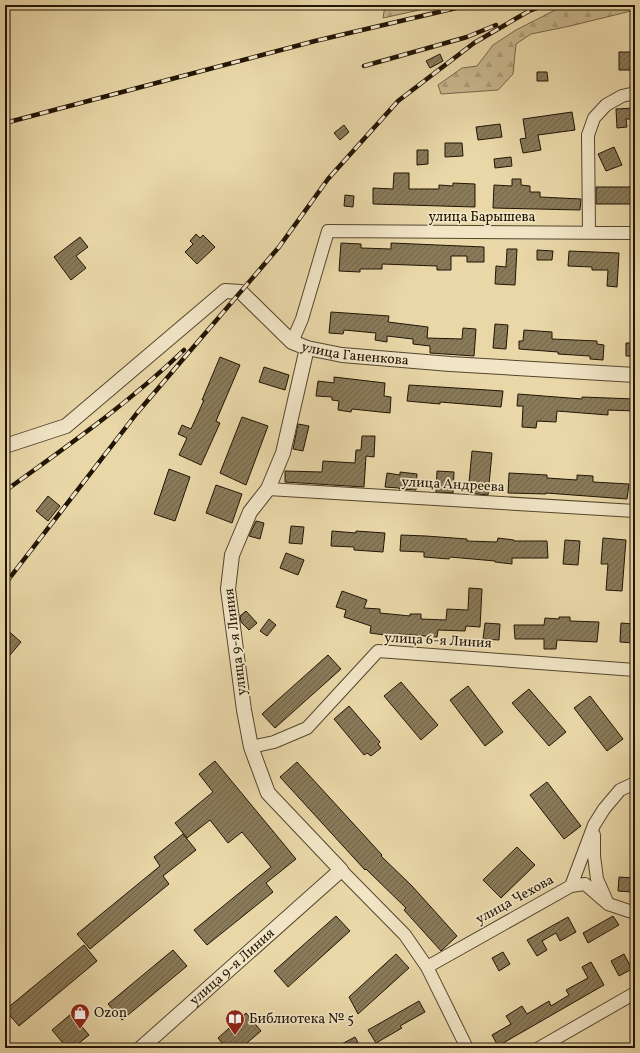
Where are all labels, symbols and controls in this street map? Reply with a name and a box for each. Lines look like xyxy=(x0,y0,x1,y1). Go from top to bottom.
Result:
street label: улица Барышева xyxy=(428,208,536,227)
street label: улица Ганенкова xyxy=(298,337,410,370)
street label: улица Андреева xyxy=(401,473,505,497)
street label: улица 9-я Линия xyxy=(220,587,252,697)
street label: улица 6-я Линия xyxy=(384,629,492,653)
street label: улица Чехова xyxy=(472,871,558,929)
street label: улица 9-я Линия xyxy=(186,924,279,1010)
shop icon: Ozon xyxy=(69,1002,91,1030)
place label: Ozon xyxy=(94,1004,127,1023)
library icon: Библиотека № 5 xyxy=(224,1008,246,1036)
place label: Библиотека № 5 xyxy=(249,1010,354,1029)

